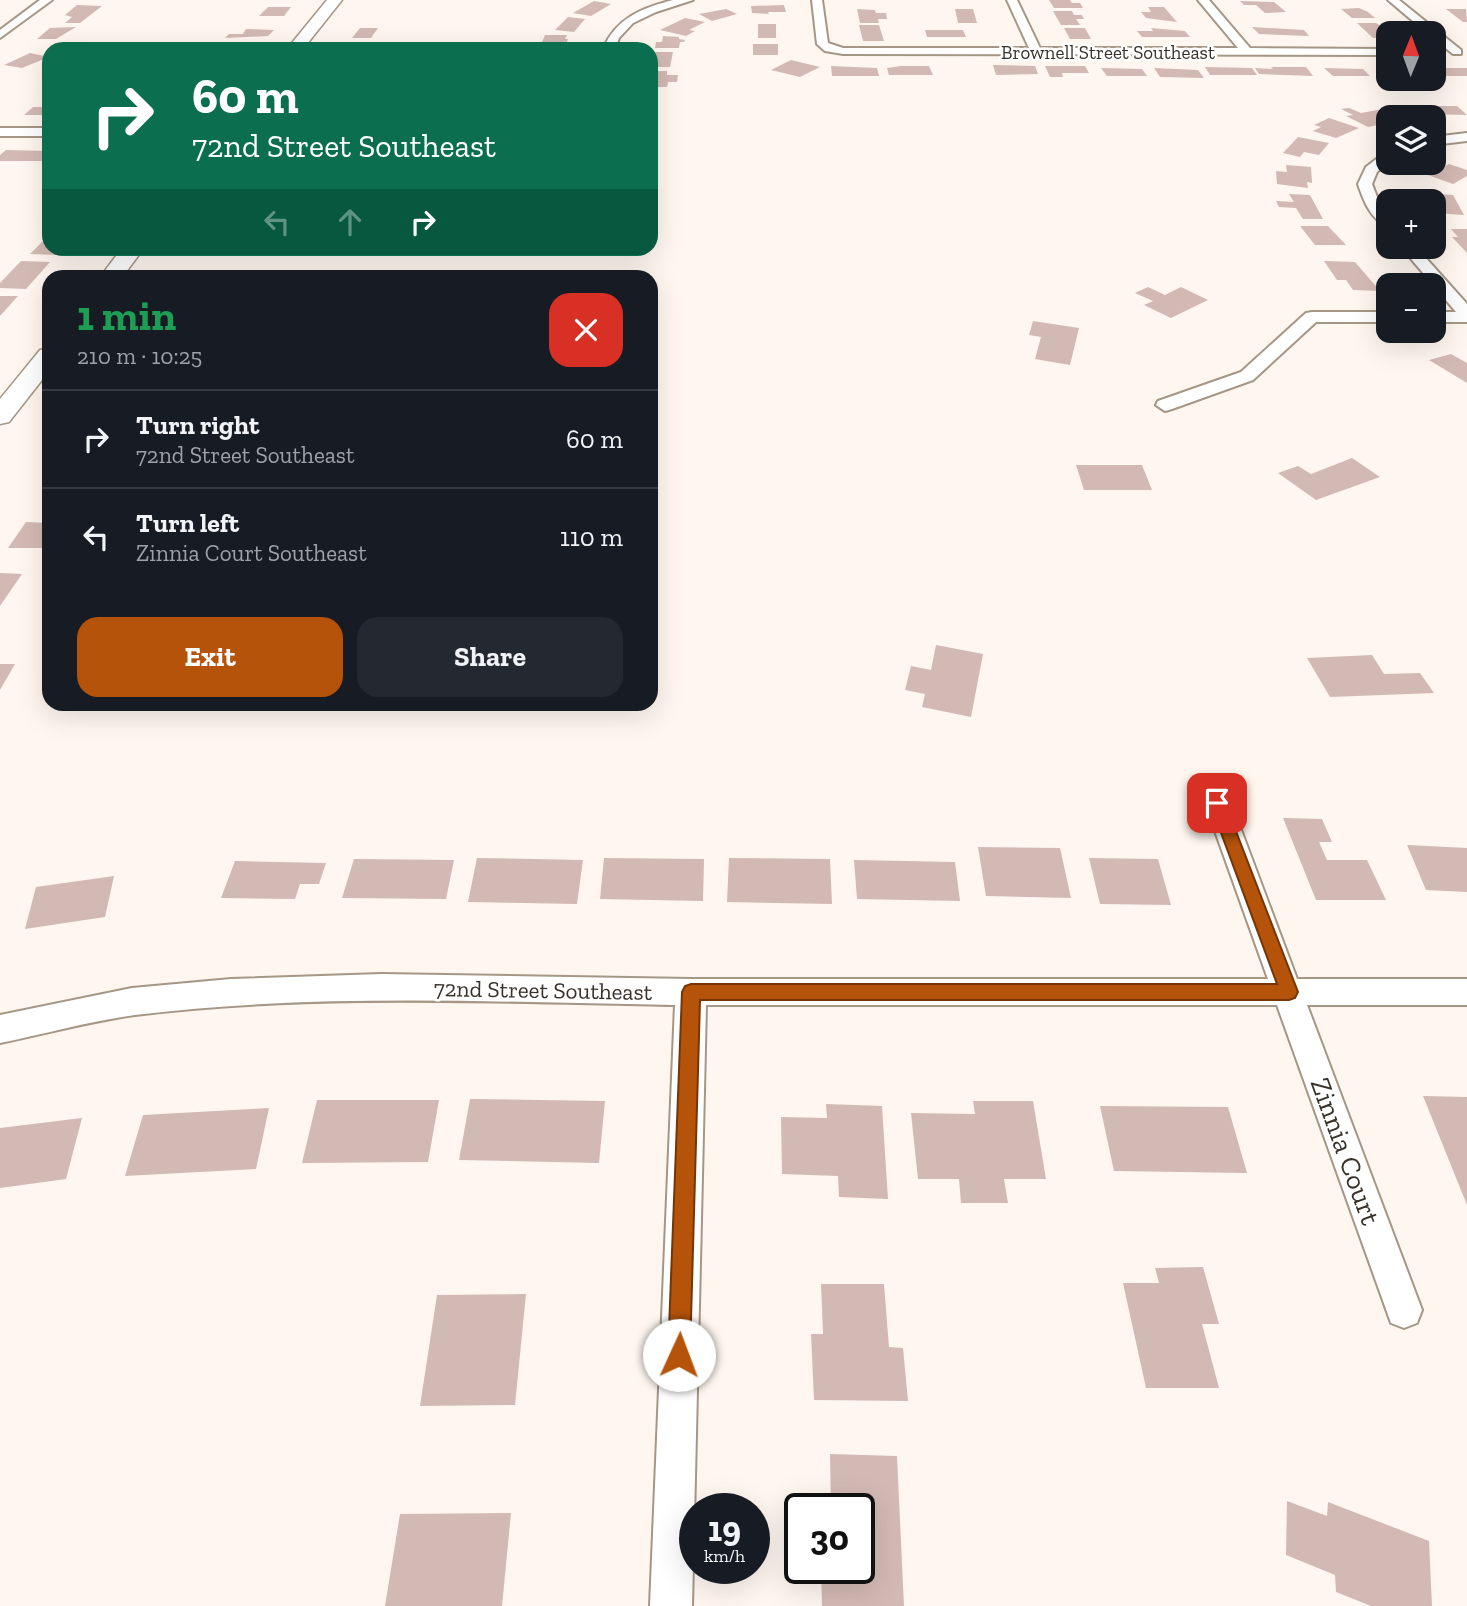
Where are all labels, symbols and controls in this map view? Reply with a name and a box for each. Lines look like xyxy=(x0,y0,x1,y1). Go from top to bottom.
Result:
north arrow xyxy=(1376,21,1446,91)
map controls xyxy=(1376,21,1446,343)
street label: Brownell Street Southeast xyxy=(1001,41,1215,64)
text: 60 m xyxy=(192,67,299,126)
icon: right xyxy=(77,70,168,161)
button: layers xyxy=(1376,105,1446,175)
text: 72nd Street Southeast xyxy=(192,127,496,165)
button: + xyxy=(1376,189,1446,259)
icon: left xyxy=(258,203,296,241)
icon: ahead xyxy=(331,203,369,241)
icon: right xyxy=(404,203,442,241)
button: − xyxy=(1376,273,1446,343)
text: 1 min xyxy=(77,290,176,341)
button: close xyxy=(549,293,623,367)
text: 210 m · 10:25 xyxy=(77,342,202,370)
text: Turn right xyxy=(136,409,259,441)
icon: right xyxy=(77,420,115,458)
text: 60 m xyxy=(566,423,623,455)
text: 72nd Street Southeast xyxy=(136,441,354,469)
text: Turn left xyxy=(136,507,239,539)
icon: left xyxy=(77,518,115,556)
text: 110 m xyxy=(560,521,623,553)
text: Zinnia Court Southeast xyxy=(136,539,367,567)
button: Exit xyxy=(77,617,343,697)
button: Share xyxy=(357,617,623,697)
pin xyxy=(1187,773,1247,833)
icon: arrive xyxy=(1198,784,1236,822)
street label: 72nd Street Southeast xyxy=(434,974,653,1006)
street label: Zinnia Court xyxy=(1304,1073,1388,1230)
position arrow xyxy=(642,1318,716,1392)
speed limit sign: 30 xyxy=(784,1493,875,1584)
text: 19 xyxy=(708,1508,741,1550)
text: km/h xyxy=(704,1545,745,1567)

